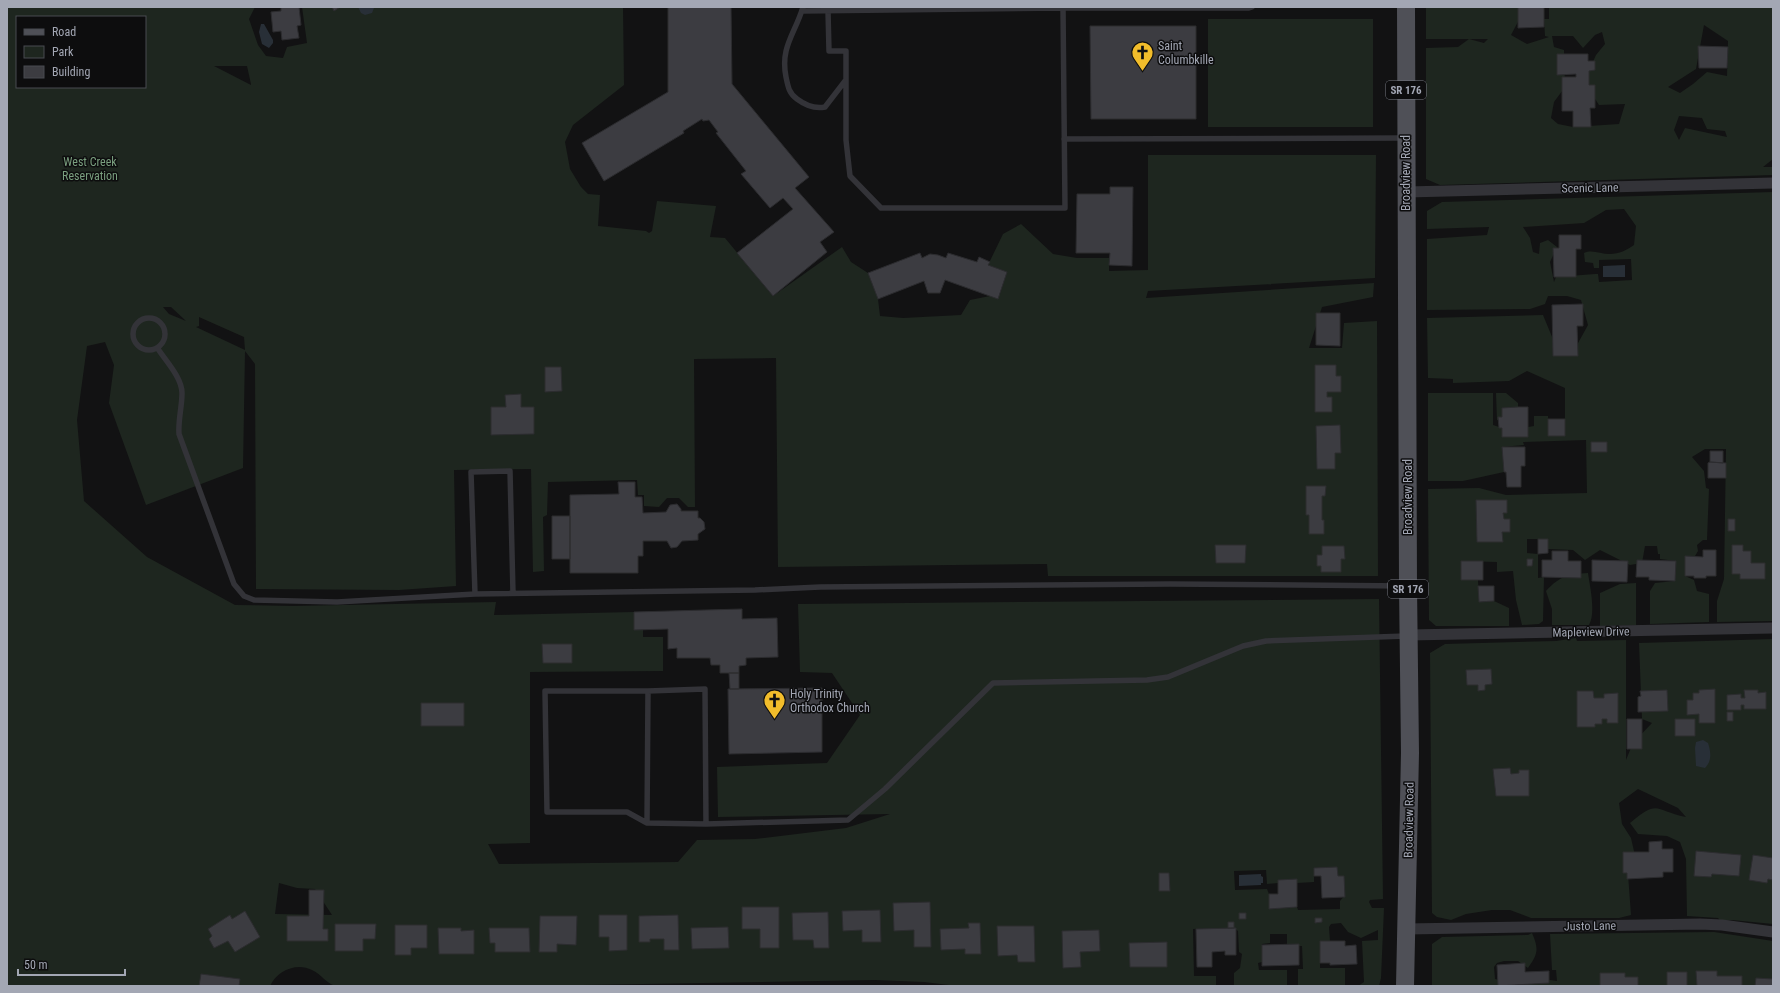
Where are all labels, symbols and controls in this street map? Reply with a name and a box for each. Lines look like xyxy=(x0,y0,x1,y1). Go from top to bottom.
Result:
legend xyxy=(16,16,146,88)
text: Road xyxy=(52,25,76,39)
place label: Saint Columbkille xyxy=(1158,39,1214,67)
church icon: Saint Columbkille xyxy=(1130,40,1156,73)
text: Park xyxy=(52,45,74,59)
text: Building xyxy=(52,65,90,79)
road number: SR 176 xyxy=(1386,81,1426,99)
street label: Broadview Road xyxy=(1399,135,1413,211)
park label: West Creek Reservation xyxy=(62,155,118,183)
street label: Scenic Lane xyxy=(1561,180,1619,195)
street label: Broadview Road xyxy=(1401,459,1415,535)
road number: SR 176 xyxy=(1388,580,1428,598)
street label: Mapleview Drive xyxy=(1552,624,1630,640)
place label: Holy Trinity Orthodox Church xyxy=(790,687,870,715)
church icon: Holy Trinity Orthodox Church xyxy=(762,688,788,721)
street label: Broadview Road xyxy=(1401,782,1417,858)
street label: Justo Lane xyxy=(1564,919,1617,933)
scale bar xyxy=(18,951,125,977)
text: 50 m xyxy=(24,958,48,972)

